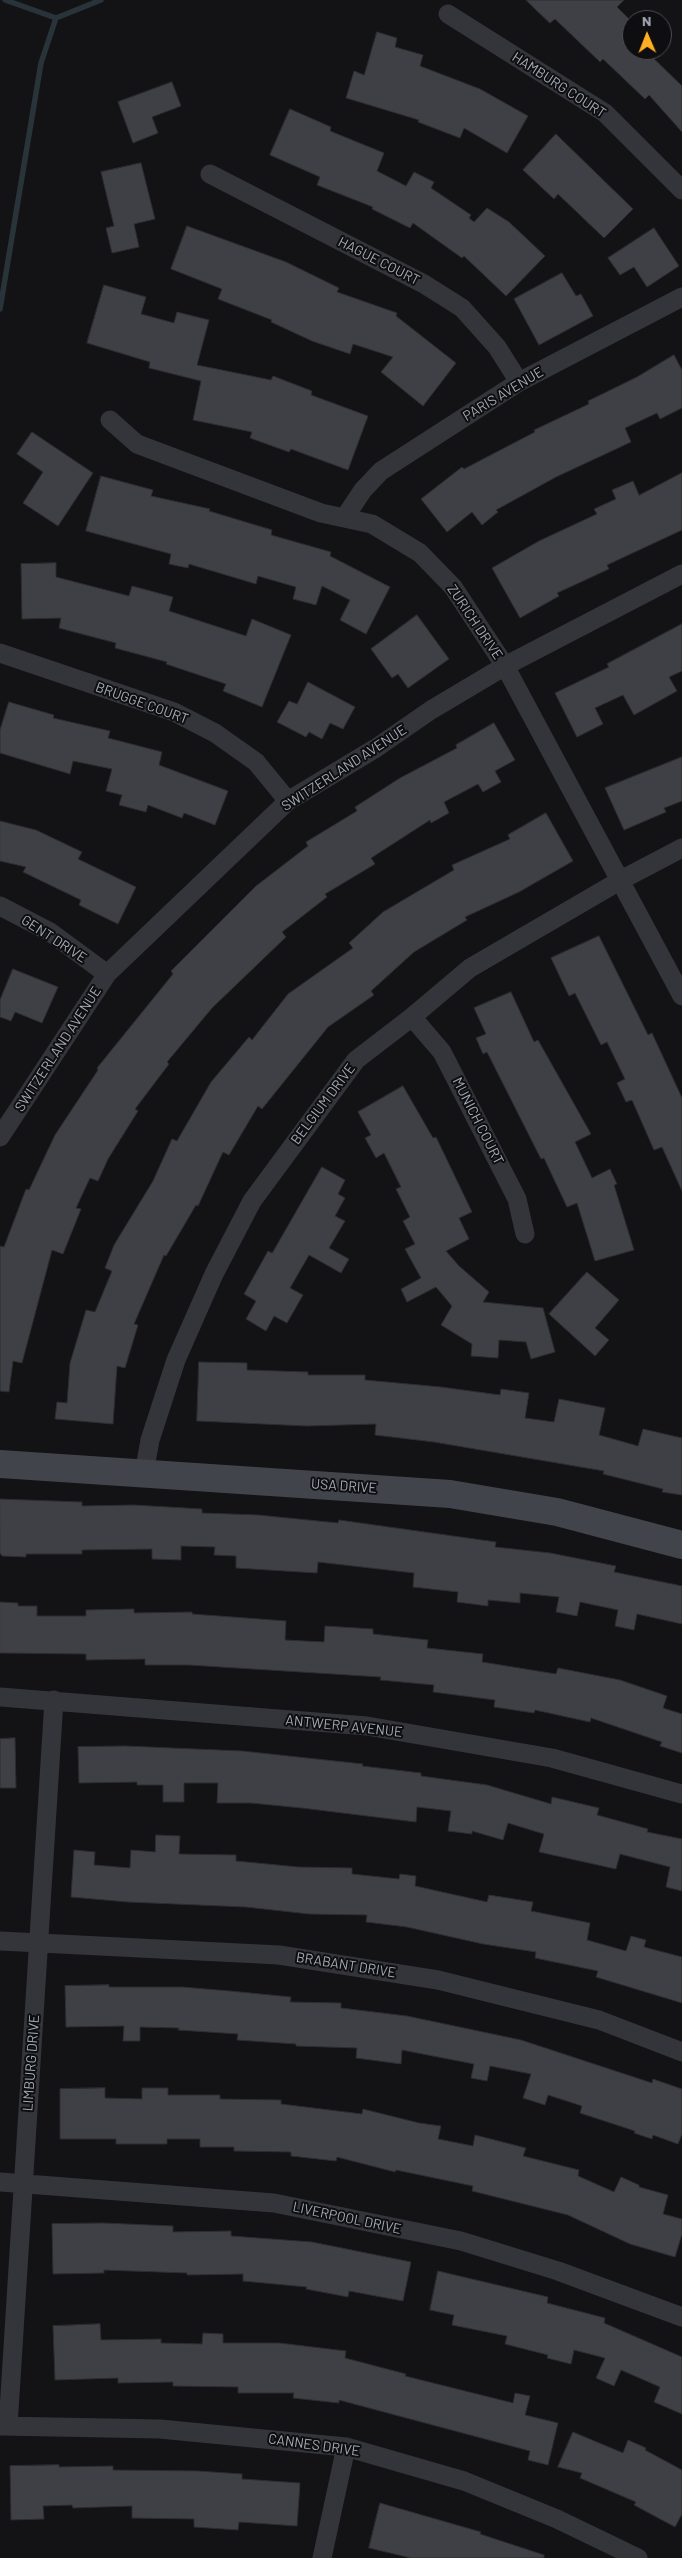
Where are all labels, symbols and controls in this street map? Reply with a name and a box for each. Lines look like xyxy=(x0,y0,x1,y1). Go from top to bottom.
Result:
north arrow xyxy=(622,10,672,60)
text: N xyxy=(642,12,652,29)
street label: HAMBURG COURT xyxy=(509,48,609,122)
street label: HAGUE COURT xyxy=(335,233,423,289)
street label: PARIS AVENUE xyxy=(460,363,546,425)
street label: ZURICH DRIVE xyxy=(444,581,506,663)
street label: BRUGGE COURT xyxy=(93,678,191,728)
street label: SWITZERLAND AVENUE xyxy=(278,721,410,815)
street label: GENT DRIVE xyxy=(18,912,90,966)
street label: SWITZERLAND AVENUE xyxy=(11,983,105,1115)
street label: BELGIUM DRIVE xyxy=(287,1060,359,1148)
street label: MUNICH COURT xyxy=(449,1075,507,1167)
street label: USA DRIVE xyxy=(311,1475,377,1497)
street label: ANTWERP AVENUE xyxy=(285,1712,403,1740)
street label: BRABANT DRIVE xyxy=(295,1949,397,1981)
street label: LIMBURG DRIVE xyxy=(19,2014,43,2112)
street label: LIVERPOOL DRIVE xyxy=(291,2198,403,2238)
street label: CANNES DRIVE xyxy=(267,2430,361,2460)

